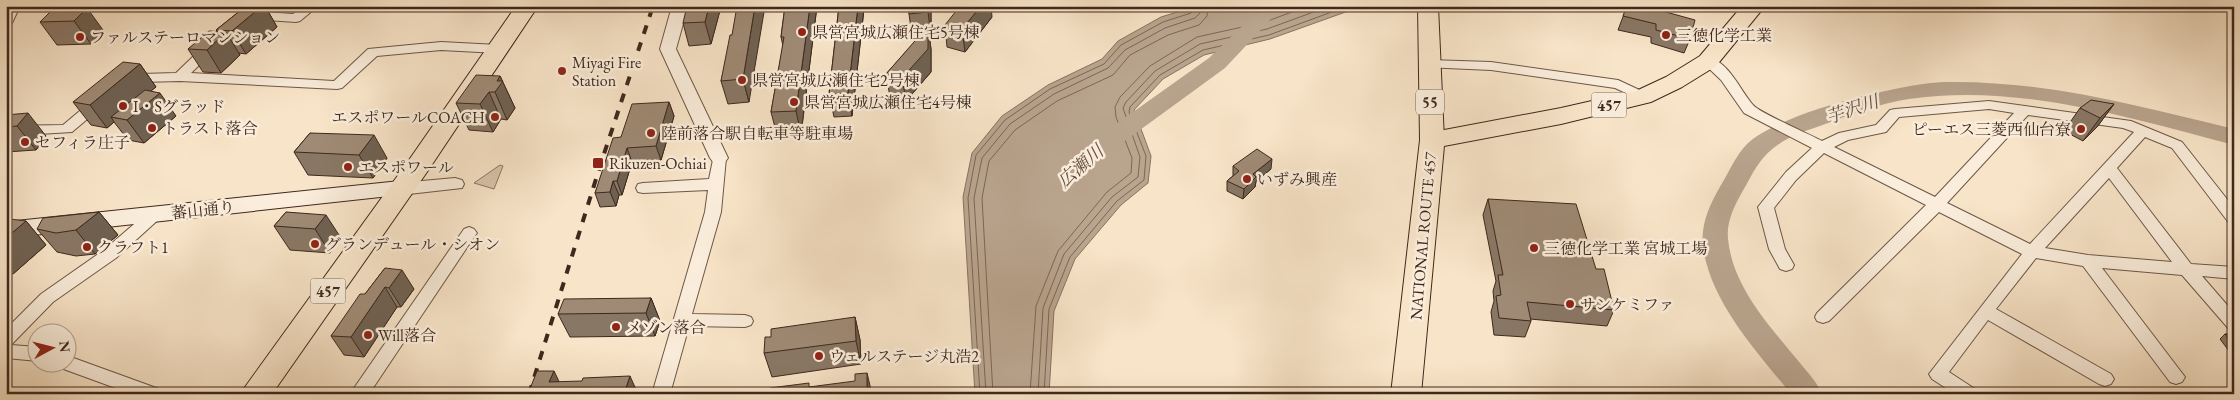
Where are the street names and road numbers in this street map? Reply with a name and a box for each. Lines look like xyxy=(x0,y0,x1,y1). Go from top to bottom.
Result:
road number: 55 xyxy=(1416,90,1444,114)
road number: 457 xyxy=(1592,92,1626,118)
street label: NATIONAL ROUTE 457 xyxy=(1405,151,1441,321)
street label: 蕃山通り xyxy=(170,196,236,224)
road number: 457 xyxy=(310,278,346,304)

